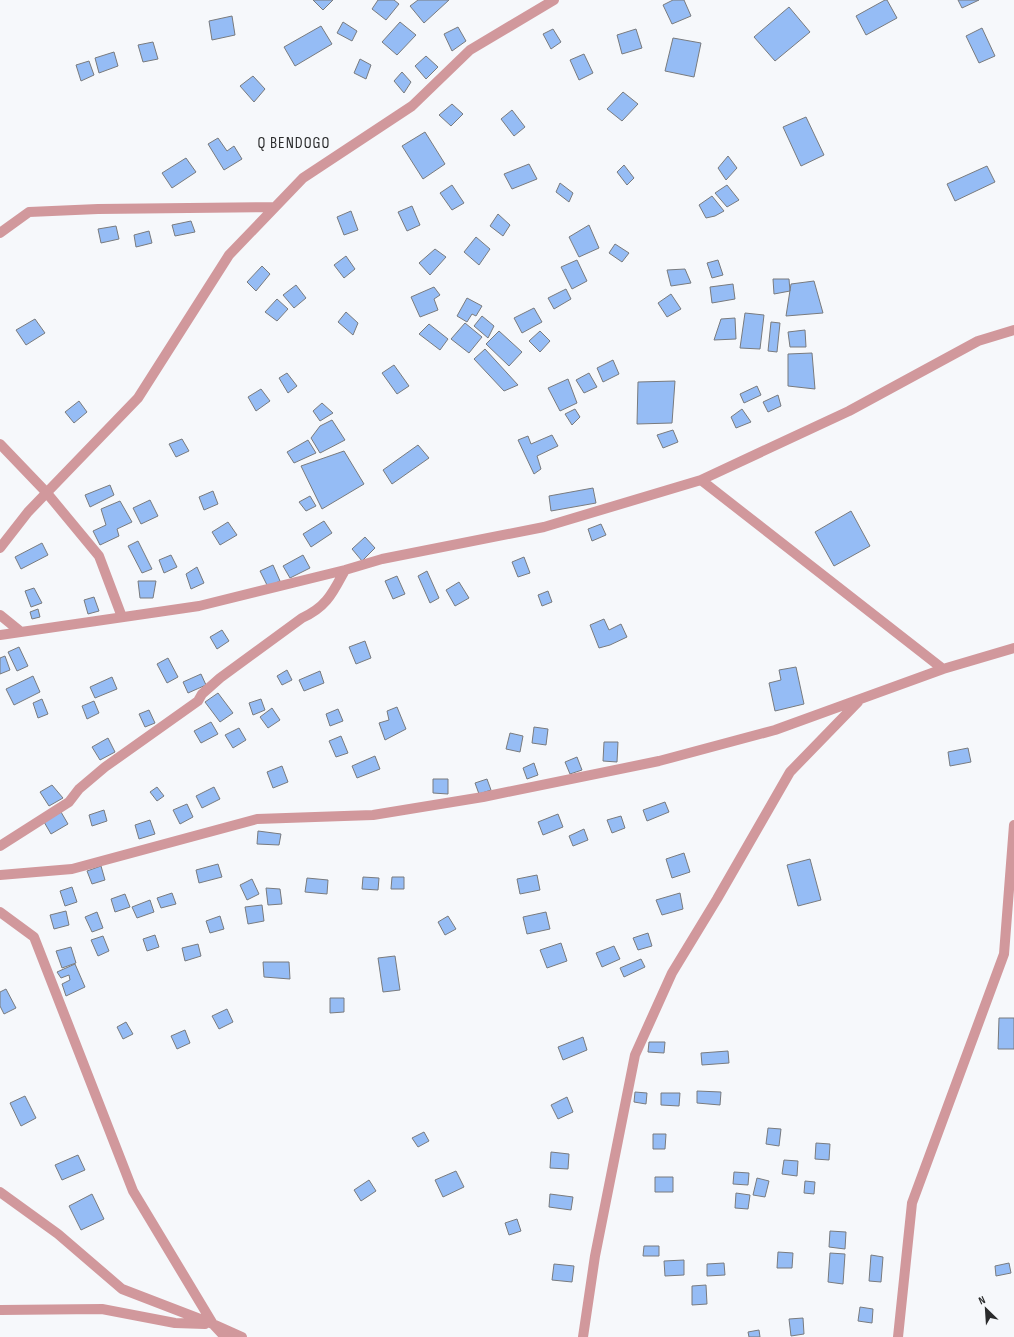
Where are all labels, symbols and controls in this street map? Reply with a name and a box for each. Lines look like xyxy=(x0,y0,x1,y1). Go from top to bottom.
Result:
district label: Q BENDOGO xyxy=(258,134,330,153)
north arrow xyxy=(966,1289,1006,1329)
text: N xyxy=(977,1293,988,1308)

